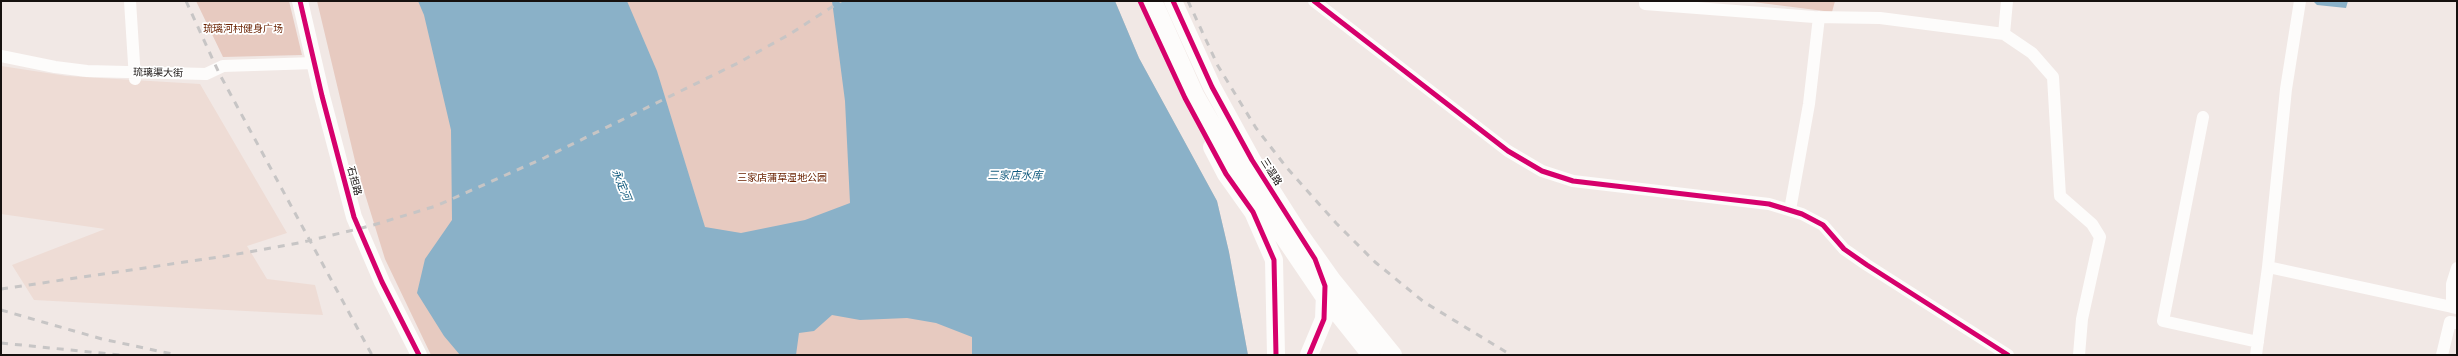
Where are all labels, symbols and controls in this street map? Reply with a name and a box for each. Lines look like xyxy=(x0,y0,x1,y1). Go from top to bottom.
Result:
park label: 琉璃河村健身广场 xyxy=(203,23,283,35)
street label: 琉璃渠大街 xyxy=(133,67,183,79)
street label: 三温路 xyxy=(1258,156,1284,188)
street label: 石担路 xyxy=(344,165,364,197)
water label: 永定河 xyxy=(608,167,634,203)
water label: 三家店水库 xyxy=(988,169,1042,183)
park label: 三家店蒲草湿地公园 xyxy=(737,172,827,184)

